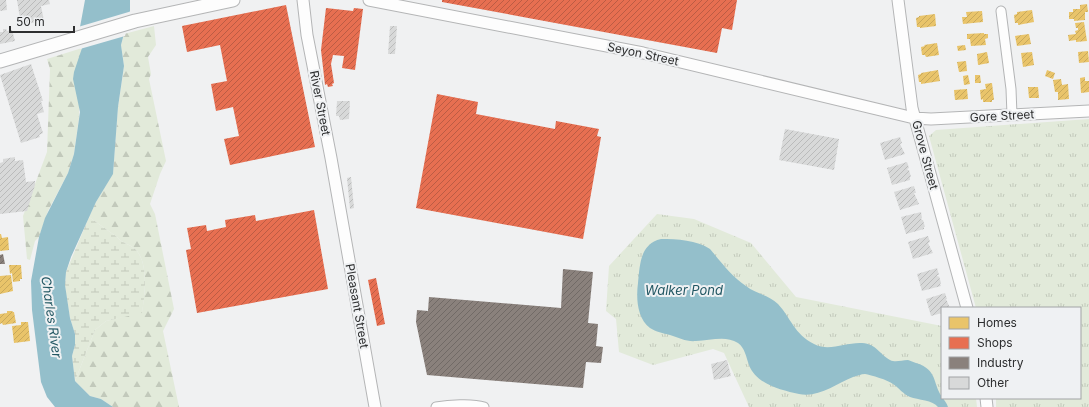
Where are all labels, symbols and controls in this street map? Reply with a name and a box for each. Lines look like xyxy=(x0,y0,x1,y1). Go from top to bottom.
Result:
scale bar xyxy=(10,8,74,34)
text: 50 m xyxy=(16,14,45,29)
street label: Seyon Street xyxy=(606,39,680,68)
street label: River Street xyxy=(307,69,334,137)
street label: Gore Street xyxy=(969,106,1035,125)
street label: Grove Street xyxy=(909,119,942,191)
street label: Pleasant Street xyxy=(343,262,372,350)
water label: Charles River xyxy=(38,275,66,360)
water label: Walker Pond xyxy=(645,282,723,298)
legend xyxy=(941,307,1081,399)
text: Homes xyxy=(977,315,1017,330)
text: Shops xyxy=(977,335,1013,350)
text: Industry xyxy=(977,355,1024,370)
text: Other xyxy=(977,375,1009,390)

